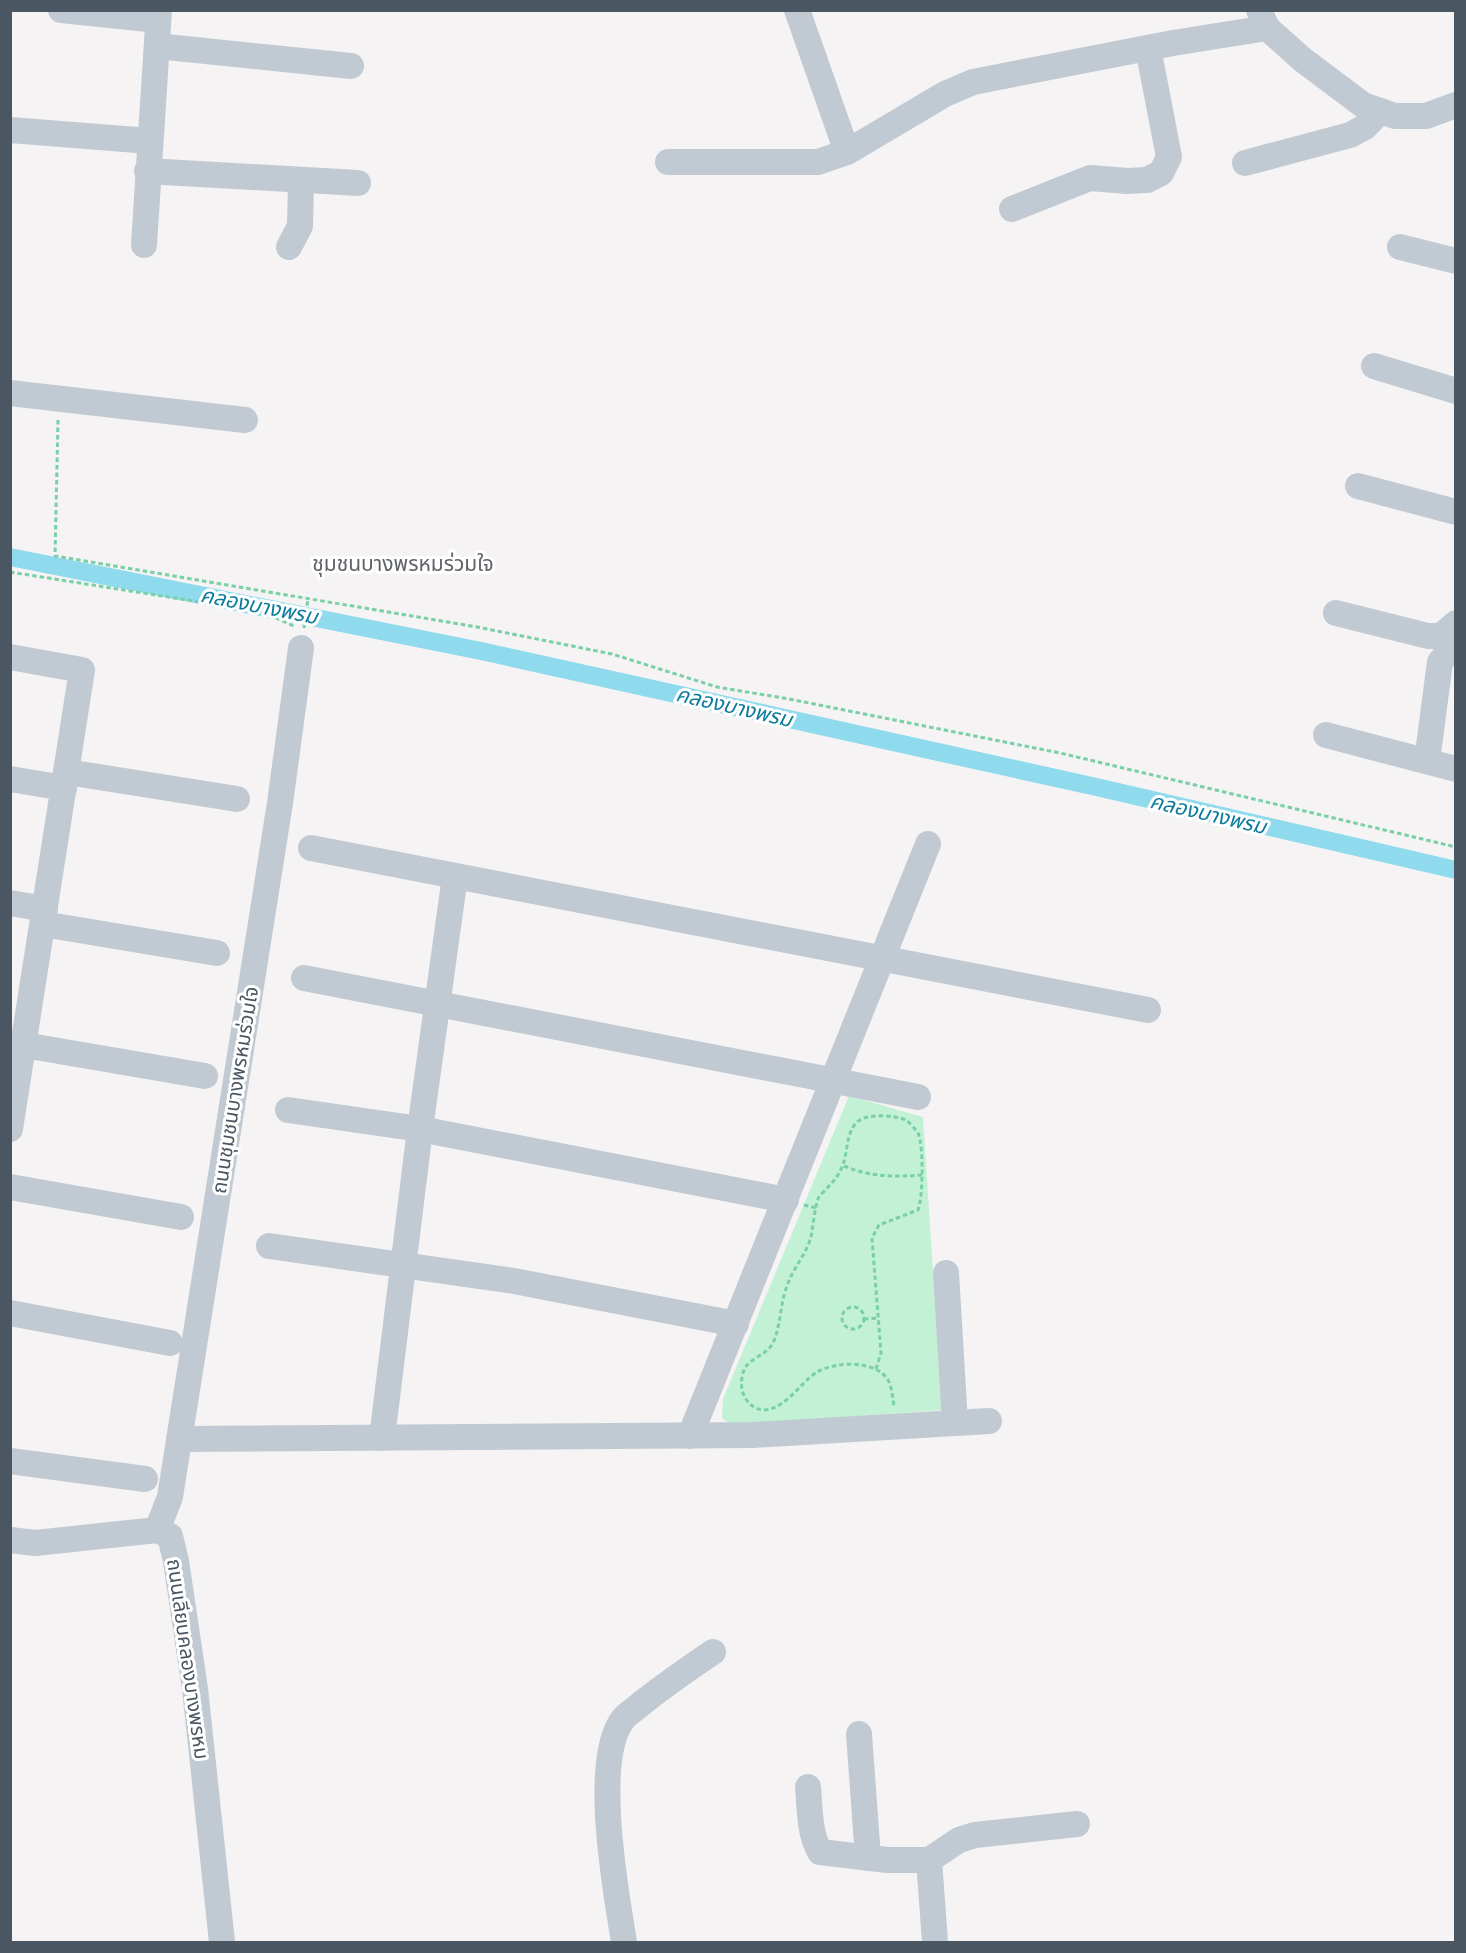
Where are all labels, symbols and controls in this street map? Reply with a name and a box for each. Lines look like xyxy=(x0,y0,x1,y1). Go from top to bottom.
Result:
district label: ชุมชนบางพรหมร่วมใจ xyxy=(312,551,494,577)
water label: คลองบางพรม xyxy=(199,582,322,629)
water label: คลองบางพรม xyxy=(674,681,797,732)
water label: คลองบางพรม xyxy=(1148,788,1271,839)
street label: ถนนชุมชนบางพรหมร่วมใจ xyxy=(207,985,263,1195)
street label: ถนนเลียบคลองบางพรหม xyxy=(162,1557,214,1761)

